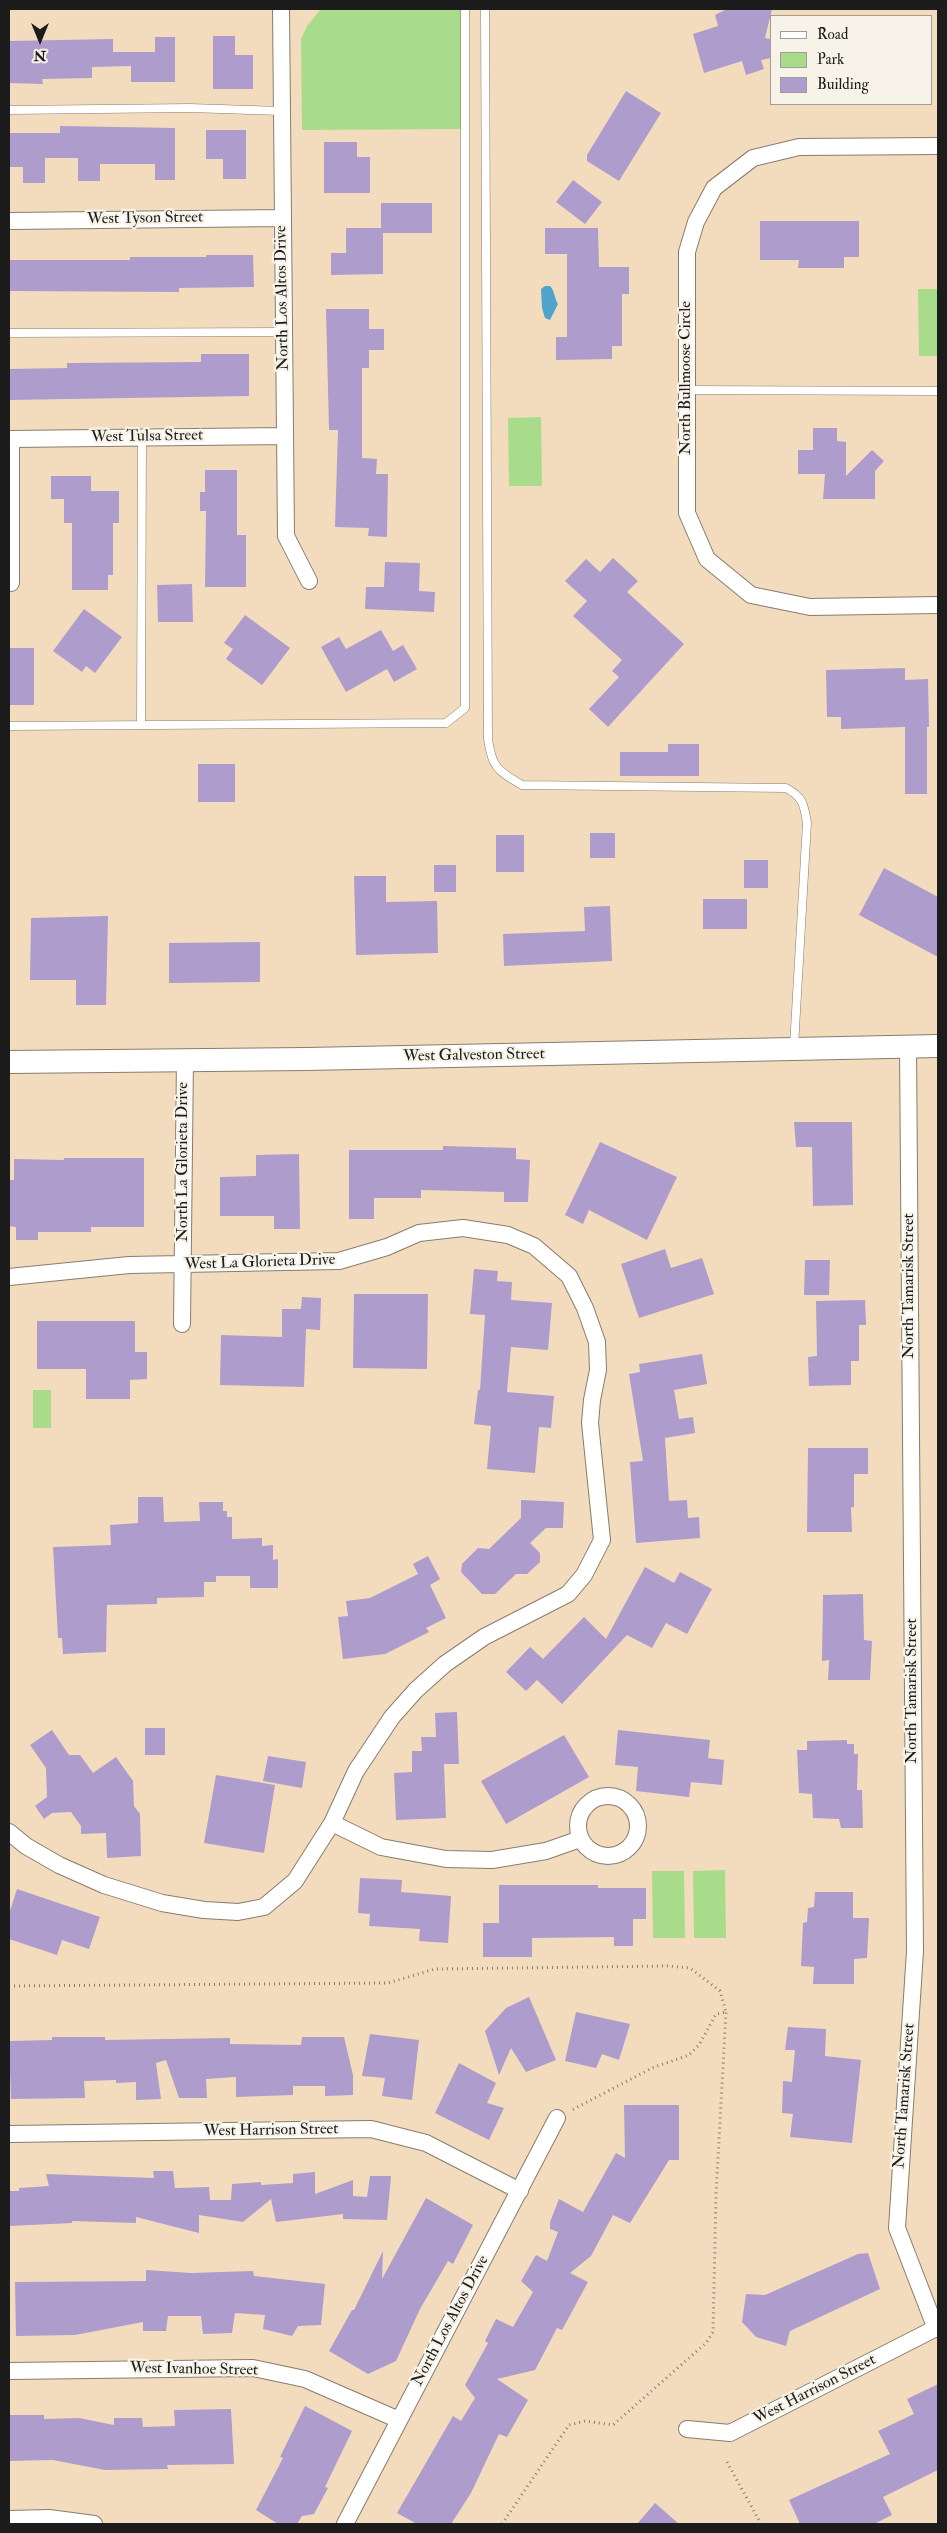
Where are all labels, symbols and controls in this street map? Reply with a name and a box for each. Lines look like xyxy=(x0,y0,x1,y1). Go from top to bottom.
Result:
north arrow xyxy=(15,15,65,65)
legend xyxy=(770,15,932,105)
text: Road xyxy=(817,25,848,44)
text: N xyxy=(34,47,46,64)
text: Park xyxy=(817,50,844,69)
text: Building xyxy=(817,75,869,94)
street label: West Tyson Street xyxy=(87,208,203,230)
street label: North Los Altos Drive xyxy=(272,225,294,371)
street label: North Bullmoose Circle xyxy=(677,301,697,455)
street label: West Tulsa Street xyxy=(91,426,203,448)
street label: West Galveston Street xyxy=(403,1045,545,1067)
street label: North La Glorieta Drive xyxy=(174,1082,194,1242)
street label: North Tamarisk Street xyxy=(900,1213,920,1359)
street label: West La Glorieta Drive xyxy=(184,1251,336,1275)
street label: North Tamarisk Street xyxy=(903,1618,923,1764)
street label: North Tamarisk Street xyxy=(890,2023,920,2169)
street label: West Harrison Street xyxy=(203,2120,339,2142)
street label: North Los Altos Drive xyxy=(408,2252,494,2390)
street label: West Harrison Street xyxy=(751,2351,879,2429)
street label: West Ivanhoe Street xyxy=(130,2359,258,2381)

